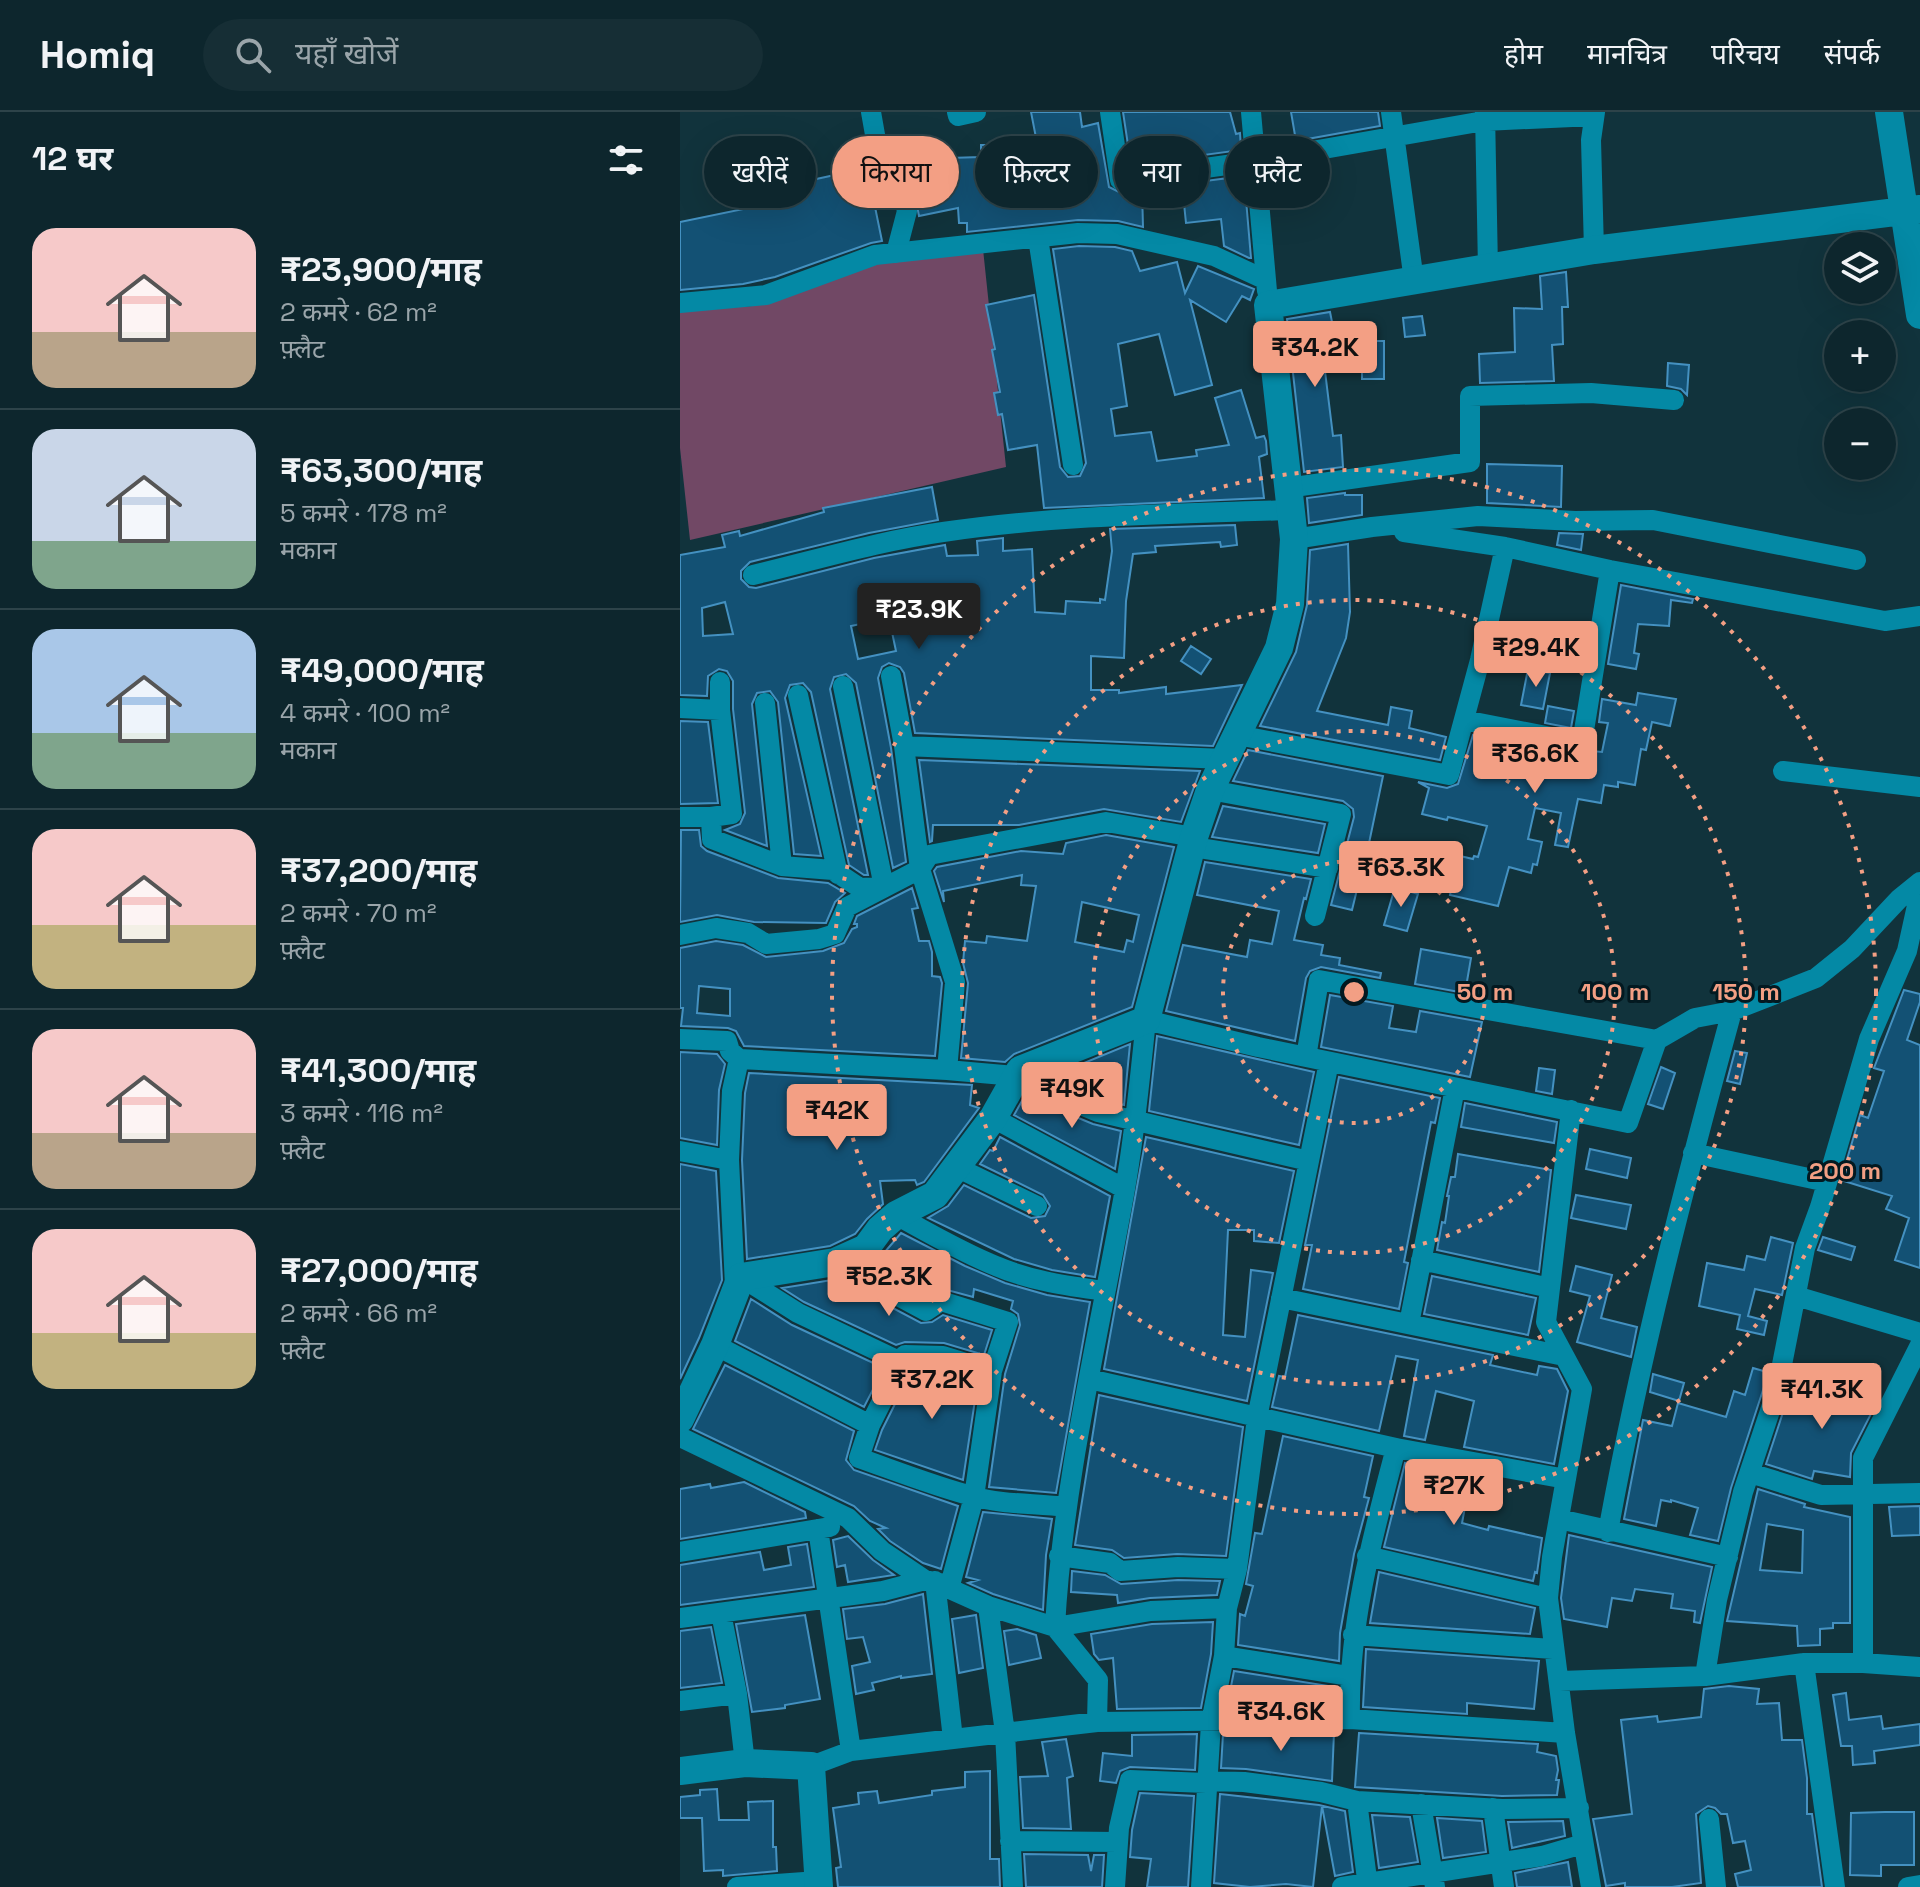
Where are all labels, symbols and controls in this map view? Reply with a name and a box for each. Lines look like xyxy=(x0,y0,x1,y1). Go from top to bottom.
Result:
search box xyxy=(203,19,763,91)
text: Homiq xyxy=(40,31,155,79)
icon: search xyxy=(231,33,275,77)
text: यहाँ खोजें xyxy=(295,34,398,73)
text: होम xyxy=(1504,36,1543,72)
text: मानचित्र xyxy=(1587,36,1667,72)
text: परिचय xyxy=(1711,36,1780,72)
text: संपर्क xyxy=(1824,36,1880,72)
chip: खरीदें xyxy=(704,136,816,208)
chip: किराया xyxy=(832,136,959,208)
chip: फ़िल्टर xyxy=(975,136,1098,208)
chip: नया xyxy=(1114,136,1209,208)
chip: फ़्लैट xyxy=(1225,136,1330,208)
text: 12 घर xyxy=(32,137,113,180)
icon: filters xyxy=(604,138,648,182)
map controls xyxy=(1824,232,1896,480)
button: layers xyxy=(1824,232,1896,304)
text: ₹23,900/माह xyxy=(280,248,482,291)
icon: home xyxy=(96,260,192,356)
text: 2 कमरे · 62 m² xyxy=(280,295,437,329)
button: + xyxy=(1824,320,1896,392)
pin: ₹34.2K xyxy=(1250,321,1380,389)
text: ₹34.2K xyxy=(1271,330,1359,364)
text: फ़्लैट xyxy=(280,332,325,366)
button: − xyxy=(1824,408,1896,480)
text: ₹63,300/माह xyxy=(280,449,482,492)
icon: home xyxy=(96,461,192,557)
text: 5 कमरे · 178 m² xyxy=(280,496,447,530)
text: मकान xyxy=(280,533,337,567)
pin: ₹23.9K xyxy=(854,583,984,651)
text: ₹23.9K xyxy=(875,592,963,626)
pin: ₹29.4K xyxy=(1471,621,1601,689)
text: ₹29.4K xyxy=(1492,630,1580,664)
text: ₹49,000/माह xyxy=(280,649,484,692)
icon: home xyxy=(96,661,192,757)
text: 4 कमरे · 100 m² xyxy=(280,696,450,730)
pin: ₹36.6K xyxy=(1470,727,1600,795)
text: मकान xyxy=(280,733,337,767)
text: ₹36.6K xyxy=(1491,736,1579,770)
pin: ₹63.3K xyxy=(1336,841,1466,909)
text: ₹37,200/माह xyxy=(280,849,477,892)
text: ₹63.3K xyxy=(1357,850,1445,884)
icon: home xyxy=(96,861,192,957)
text: 2 कमरे · 70 m² xyxy=(280,896,436,930)
text: फ़्लैट xyxy=(280,933,325,967)
text: 50 m xyxy=(1457,976,1513,1007)
text: 100 m xyxy=(1581,976,1649,1007)
text: 150 m xyxy=(1712,976,1780,1007)
centre of rings xyxy=(1340,978,1368,1006)
text: ₹41,300/माह xyxy=(280,1049,476,1092)
icon: home xyxy=(96,1061,192,1157)
pin: ₹49K xyxy=(1025,1062,1119,1130)
text: ₹49K xyxy=(1039,1071,1105,1105)
pin: ₹42K xyxy=(790,1084,884,1152)
text: ₹42K xyxy=(805,1093,869,1127)
text: 3 कमरे · 116 m² xyxy=(280,1096,443,1130)
text: फ़्लैट xyxy=(280,1133,325,1167)
text: 200 m xyxy=(1809,1155,1881,1186)
text: ₹27,000/माह xyxy=(280,1249,478,1292)
pin: ₹52.3K xyxy=(824,1250,954,1318)
text: ₹52.3K xyxy=(846,1259,932,1293)
icon: home xyxy=(96,1261,192,1357)
text: 2 कमरे · 66 m² xyxy=(280,1296,437,1330)
text: फ़्लैट xyxy=(280,1333,325,1367)
pin: ₹37.2K xyxy=(867,1353,997,1421)
text: ₹37.2K xyxy=(890,1362,974,1396)
pin: ₹41.3K xyxy=(1757,1363,1887,1431)
text: ₹41.3K xyxy=(1780,1372,1864,1406)
pin: ₹27K xyxy=(1407,1459,1501,1527)
text: ₹27K xyxy=(1423,1468,1485,1502)
pin: ₹34.6K xyxy=(1216,1685,1346,1753)
text: ₹34.6K xyxy=(1237,1694,1325,1728)

